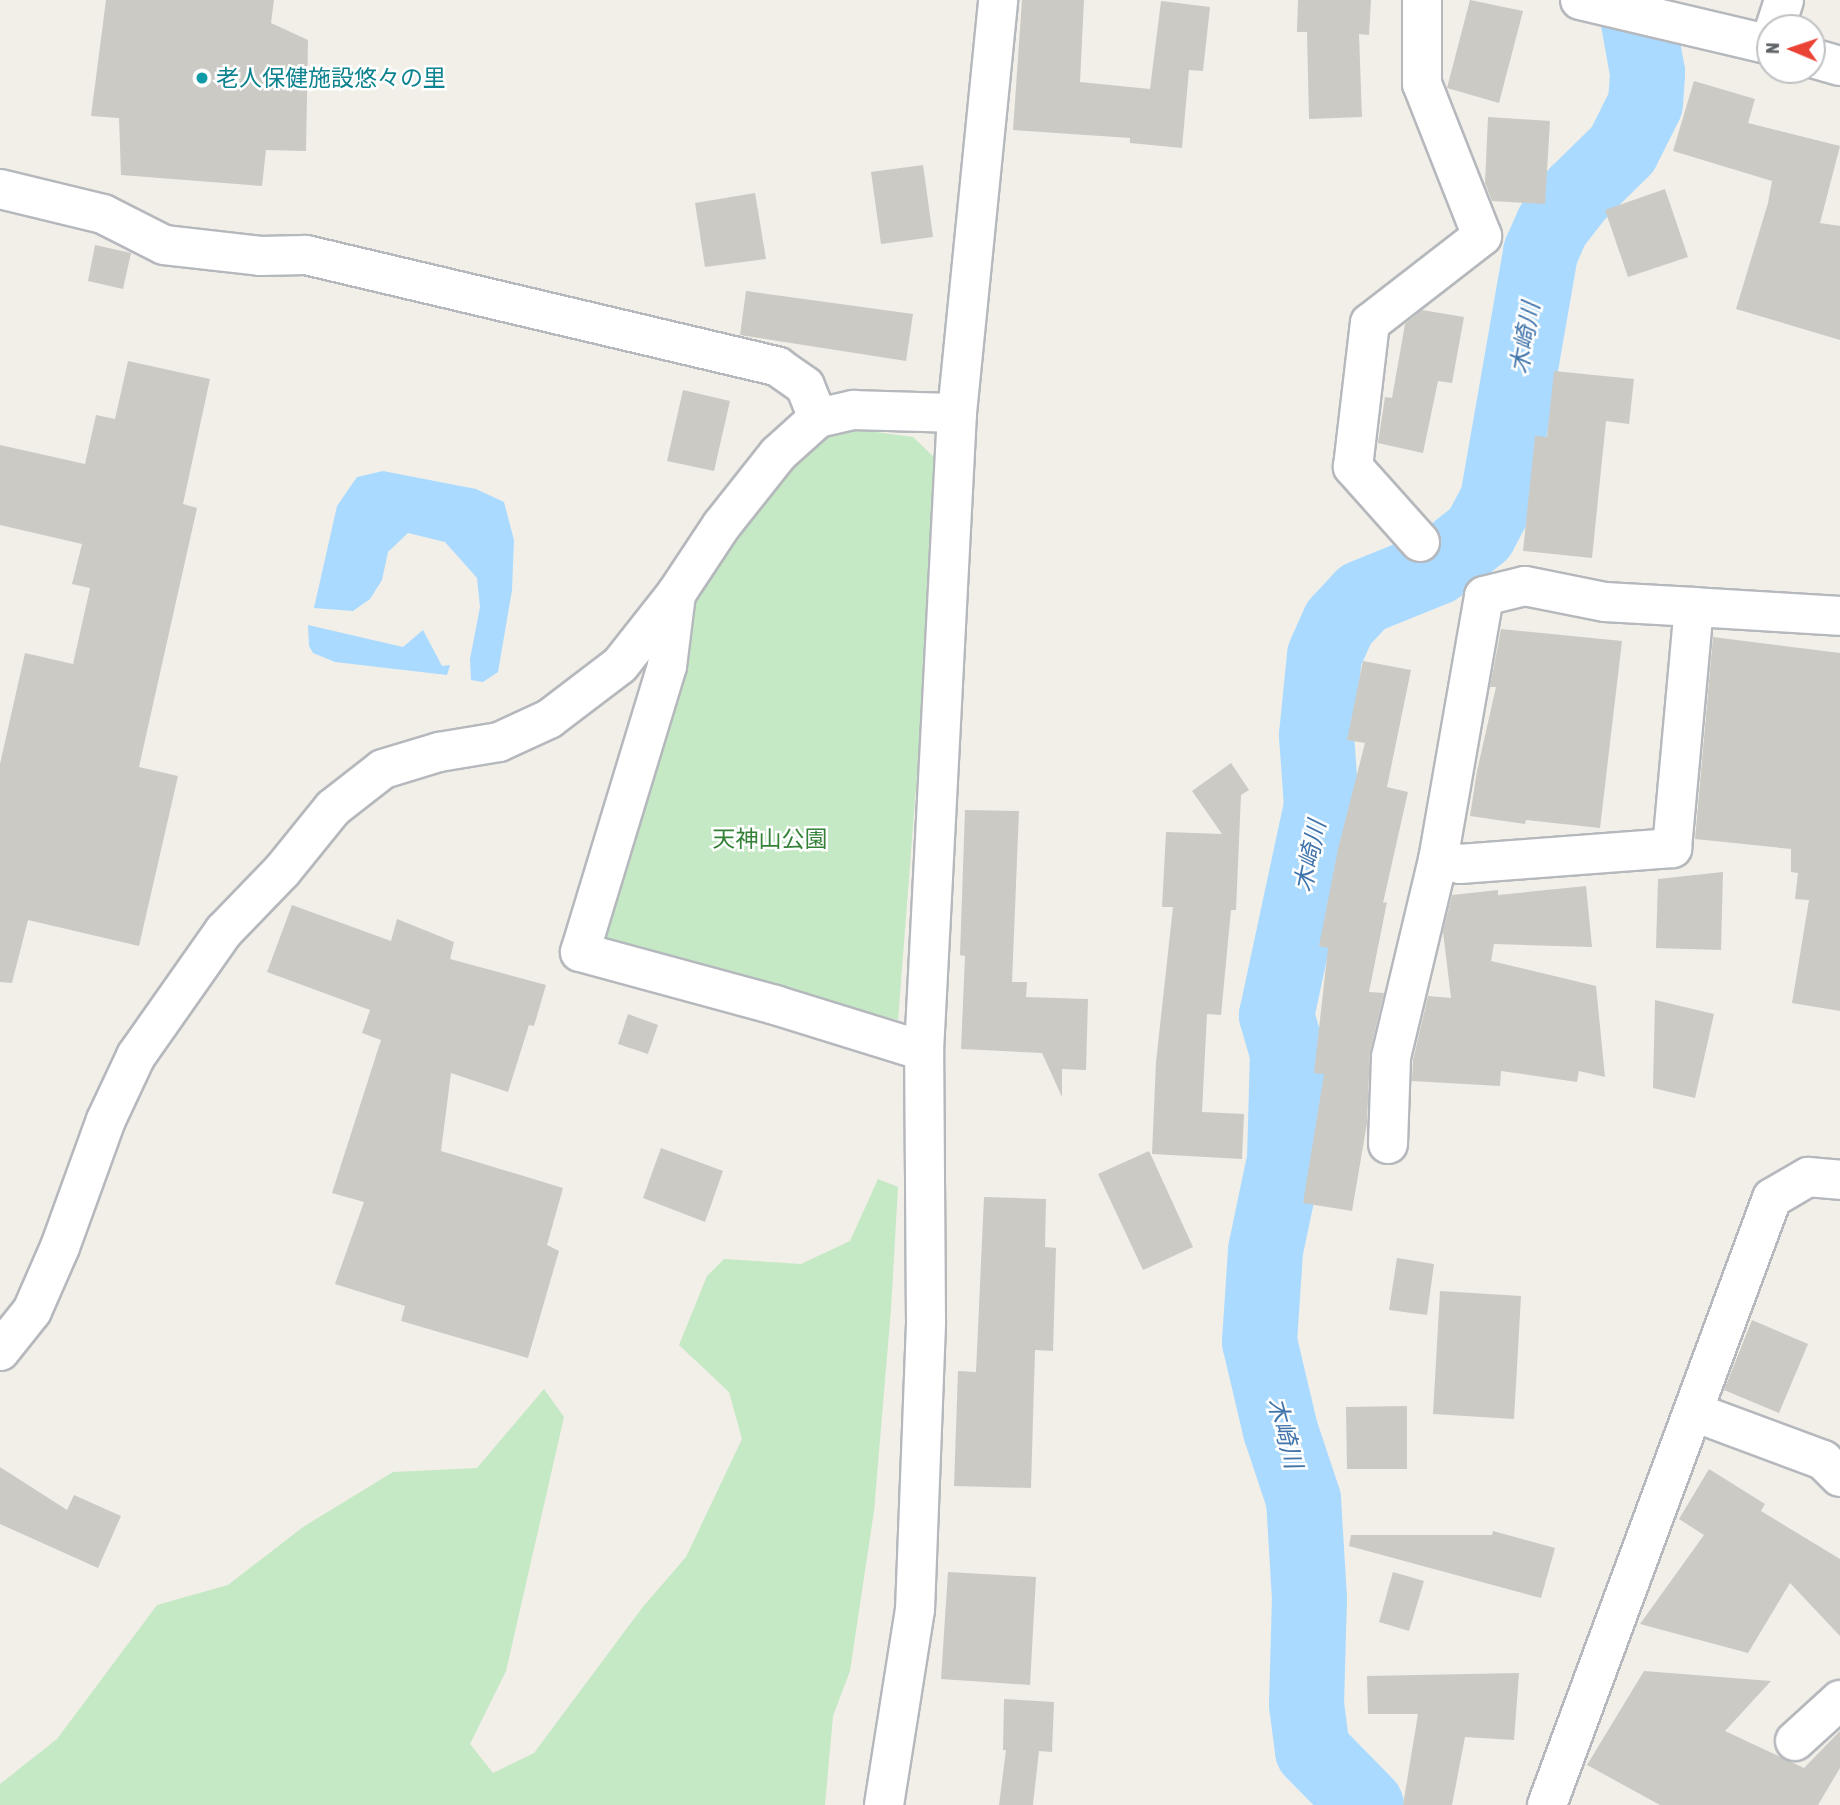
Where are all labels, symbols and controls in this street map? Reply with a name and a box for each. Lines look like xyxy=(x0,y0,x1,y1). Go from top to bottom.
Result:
north arrow xyxy=(1756,14,1826,84)
text: N xyxy=(1761,42,1783,54)
place label: 老人保健施設悠々の里 xyxy=(216,64,446,92)
marker: 老人保健施設悠々の里 xyxy=(194,70,210,86)
water label: 木崎川 xyxy=(1505,300,1545,376)
water label: 木崎川 xyxy=(1288,818,1332,894)
park label: 天神山公園 xyxy=(713,825,827,853)
water label: 木崎川 xyxy=(1262,1394,1308,1472)

